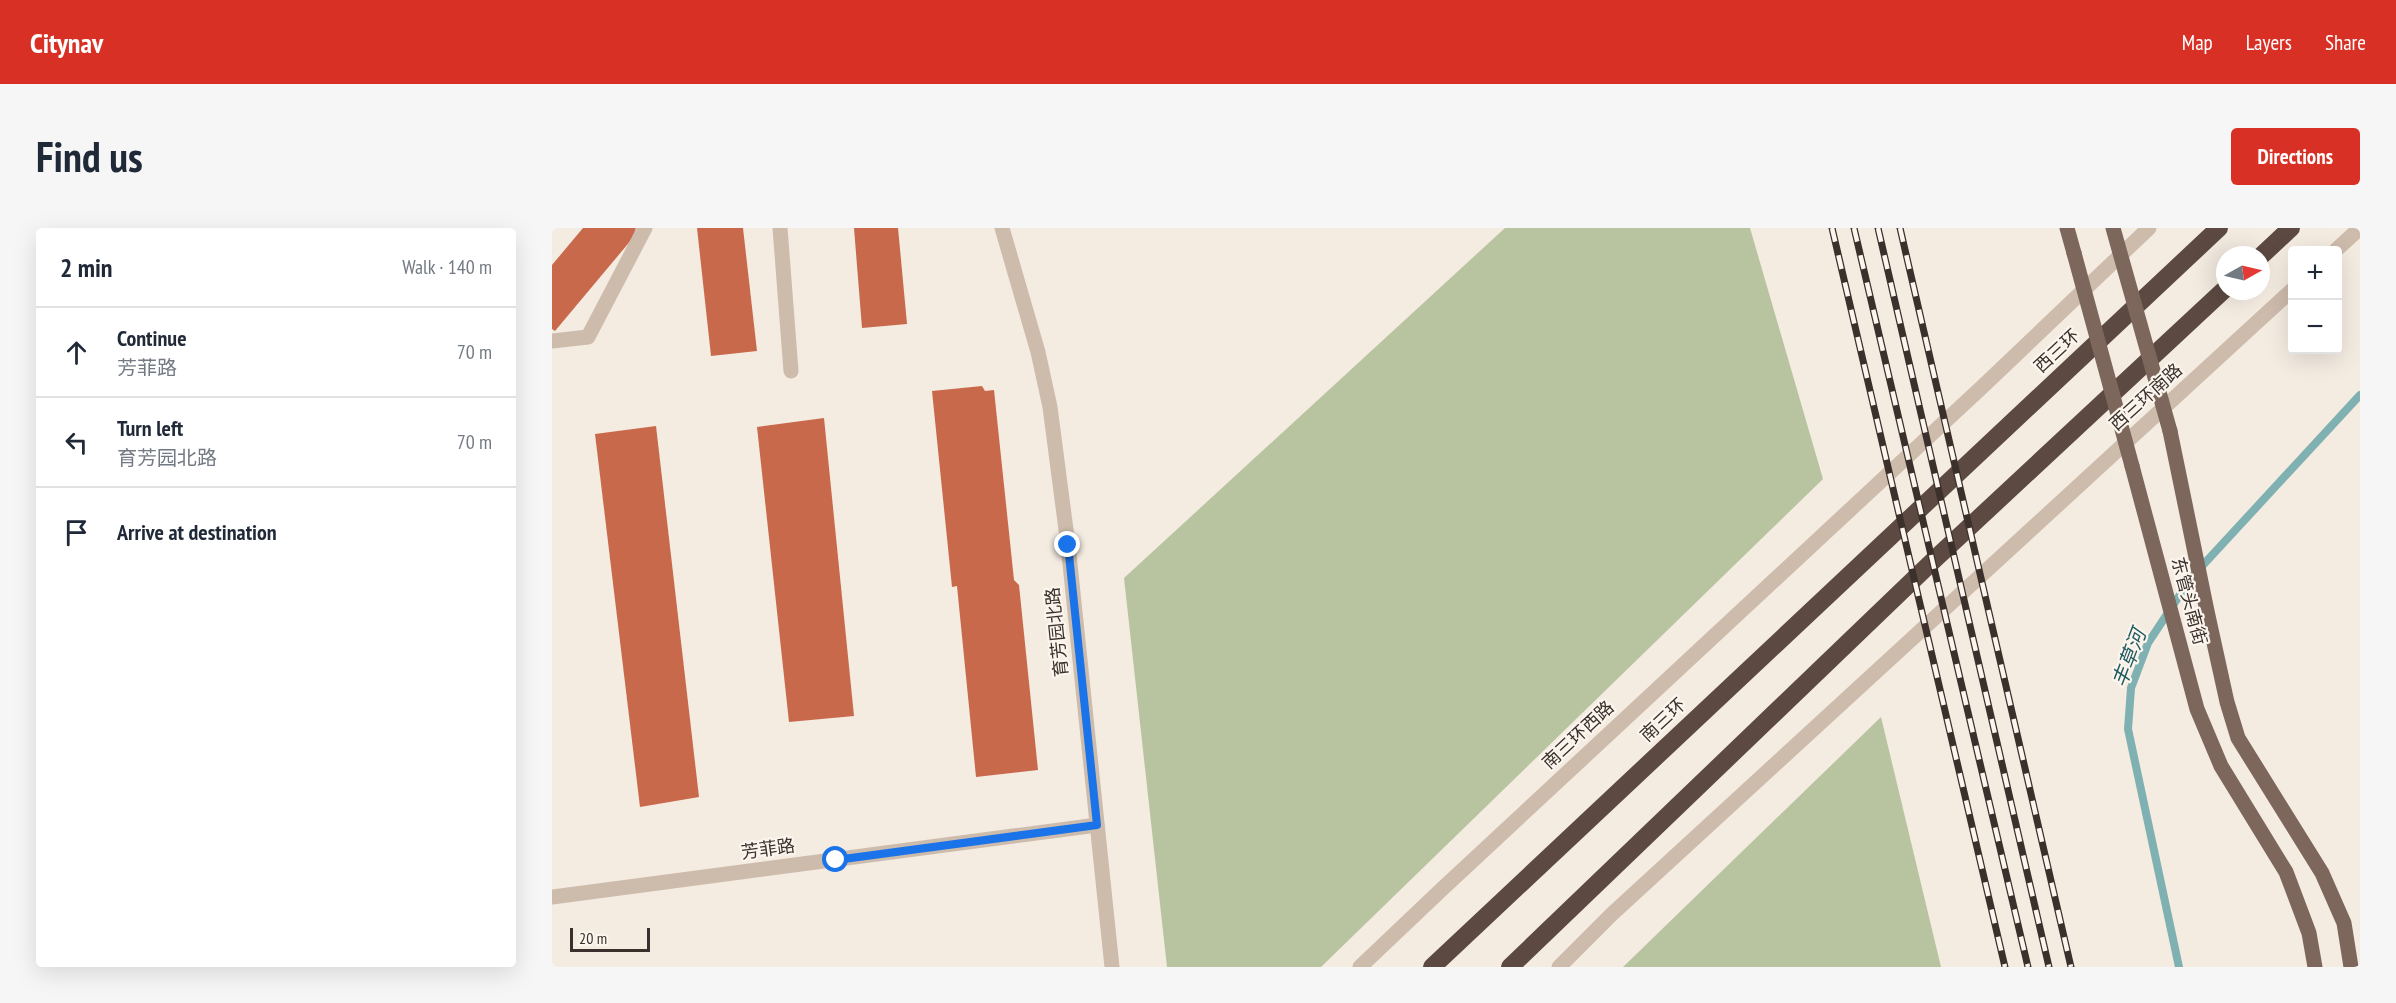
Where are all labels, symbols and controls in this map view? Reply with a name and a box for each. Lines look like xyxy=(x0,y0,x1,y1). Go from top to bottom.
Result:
text: Citynav xyxy=(30,24,103,61)
text: Map xyxy=(2182,29,2213,56)
text: Layers xyxy=(2246,29,2292,56)
text: Share xyxy=(2325,29,2366,56)
button: Directions xyxy=(2231,128,2360,185)
text: Find us xyxy=(36,129,143,184)
north arrow xyxy=(2216,246,2270,300)
map controls xyxy=(2288,246,2342,354)
button: + xyxy=(2288,246,2342,300)
text: 2 min xyxy=(60,251,113,284)
text: Walk · 140 m xyxy=(402,254,492,280)
button: − xyxy=(2288,300,2342,354)
text: Continue xyxy=(117,324,187,352)
street label: 西三环 xyxy=(2029,324,2084,377)
icon: ahead xyxy=(60,336,93,369)
text: 70 m xyxy=(457,339,492,365)
text: 芳菲路 xyxy=(117,355,177,381)
street label: 西三环南路 xyxy=(2105,358,2187,435)
text: Turn left xyxy=(117,414,183,442)
icon: left xyxy=(60,426,93,459)
text: 70 m xyxy=(457,429,492,455)
text: 育芳园北路 xyxy=(117,445,217,471)
icon: arrive xyxy=(60,516,93,549)
text: Arrive at destination xyxy=(117,518,277,546)
route end xyxy=(1054,531,1080,557)
street label: 东管头南街 xyxy=(2167,554,2212,647)
street label: 育芳园北路 xyxy=(1040,586,1073,678)
water label: 丰草河 xyxy=(2106,622,2153,691)
street label: 南三环 xyxy=(1635,693,1690,746)
street label: 南三环西路 xyxy=(1537,696,1618,774)
street label: 芳菲路 xyxy=(740,833,796,864)
route start xyxy=(822,846,848,872)
scale bar xyxy=(570,925,650,952)
text: 20 m xyxy=(579,928,607,948)

